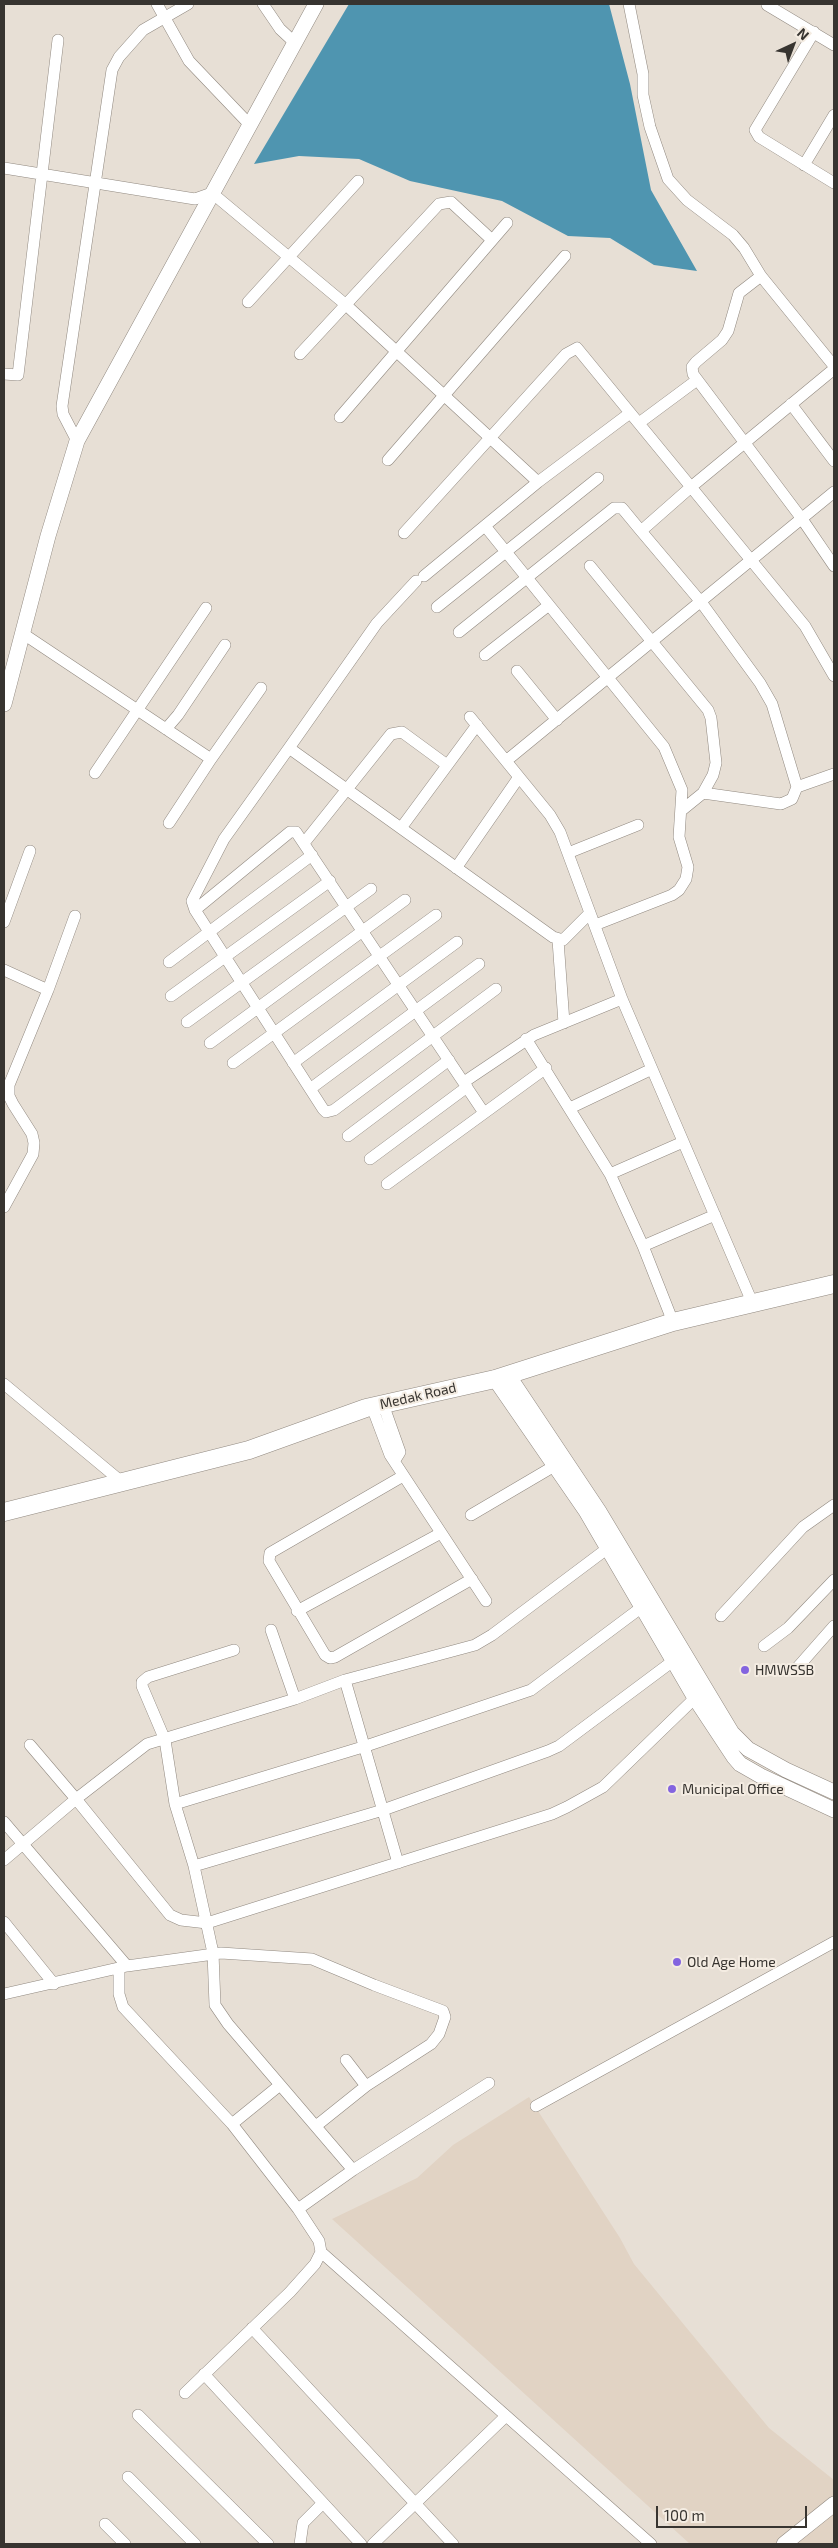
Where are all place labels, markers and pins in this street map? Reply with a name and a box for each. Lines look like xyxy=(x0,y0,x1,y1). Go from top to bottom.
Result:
place label: HMWSSB xyxy=(755,1662,814,1678)
marker: HMWSSB xyxy=(739,1664,751,1676)
place label: Municipal Office xyxy=(682,1781,784,1797)
marker: Municipal Office xyxy=(666,1783,678,1795)
place label: Old Age Home xyxy=(687,1954,776,1970)
marker: Old Age Home xyxy=(671,1956,683,1968)

